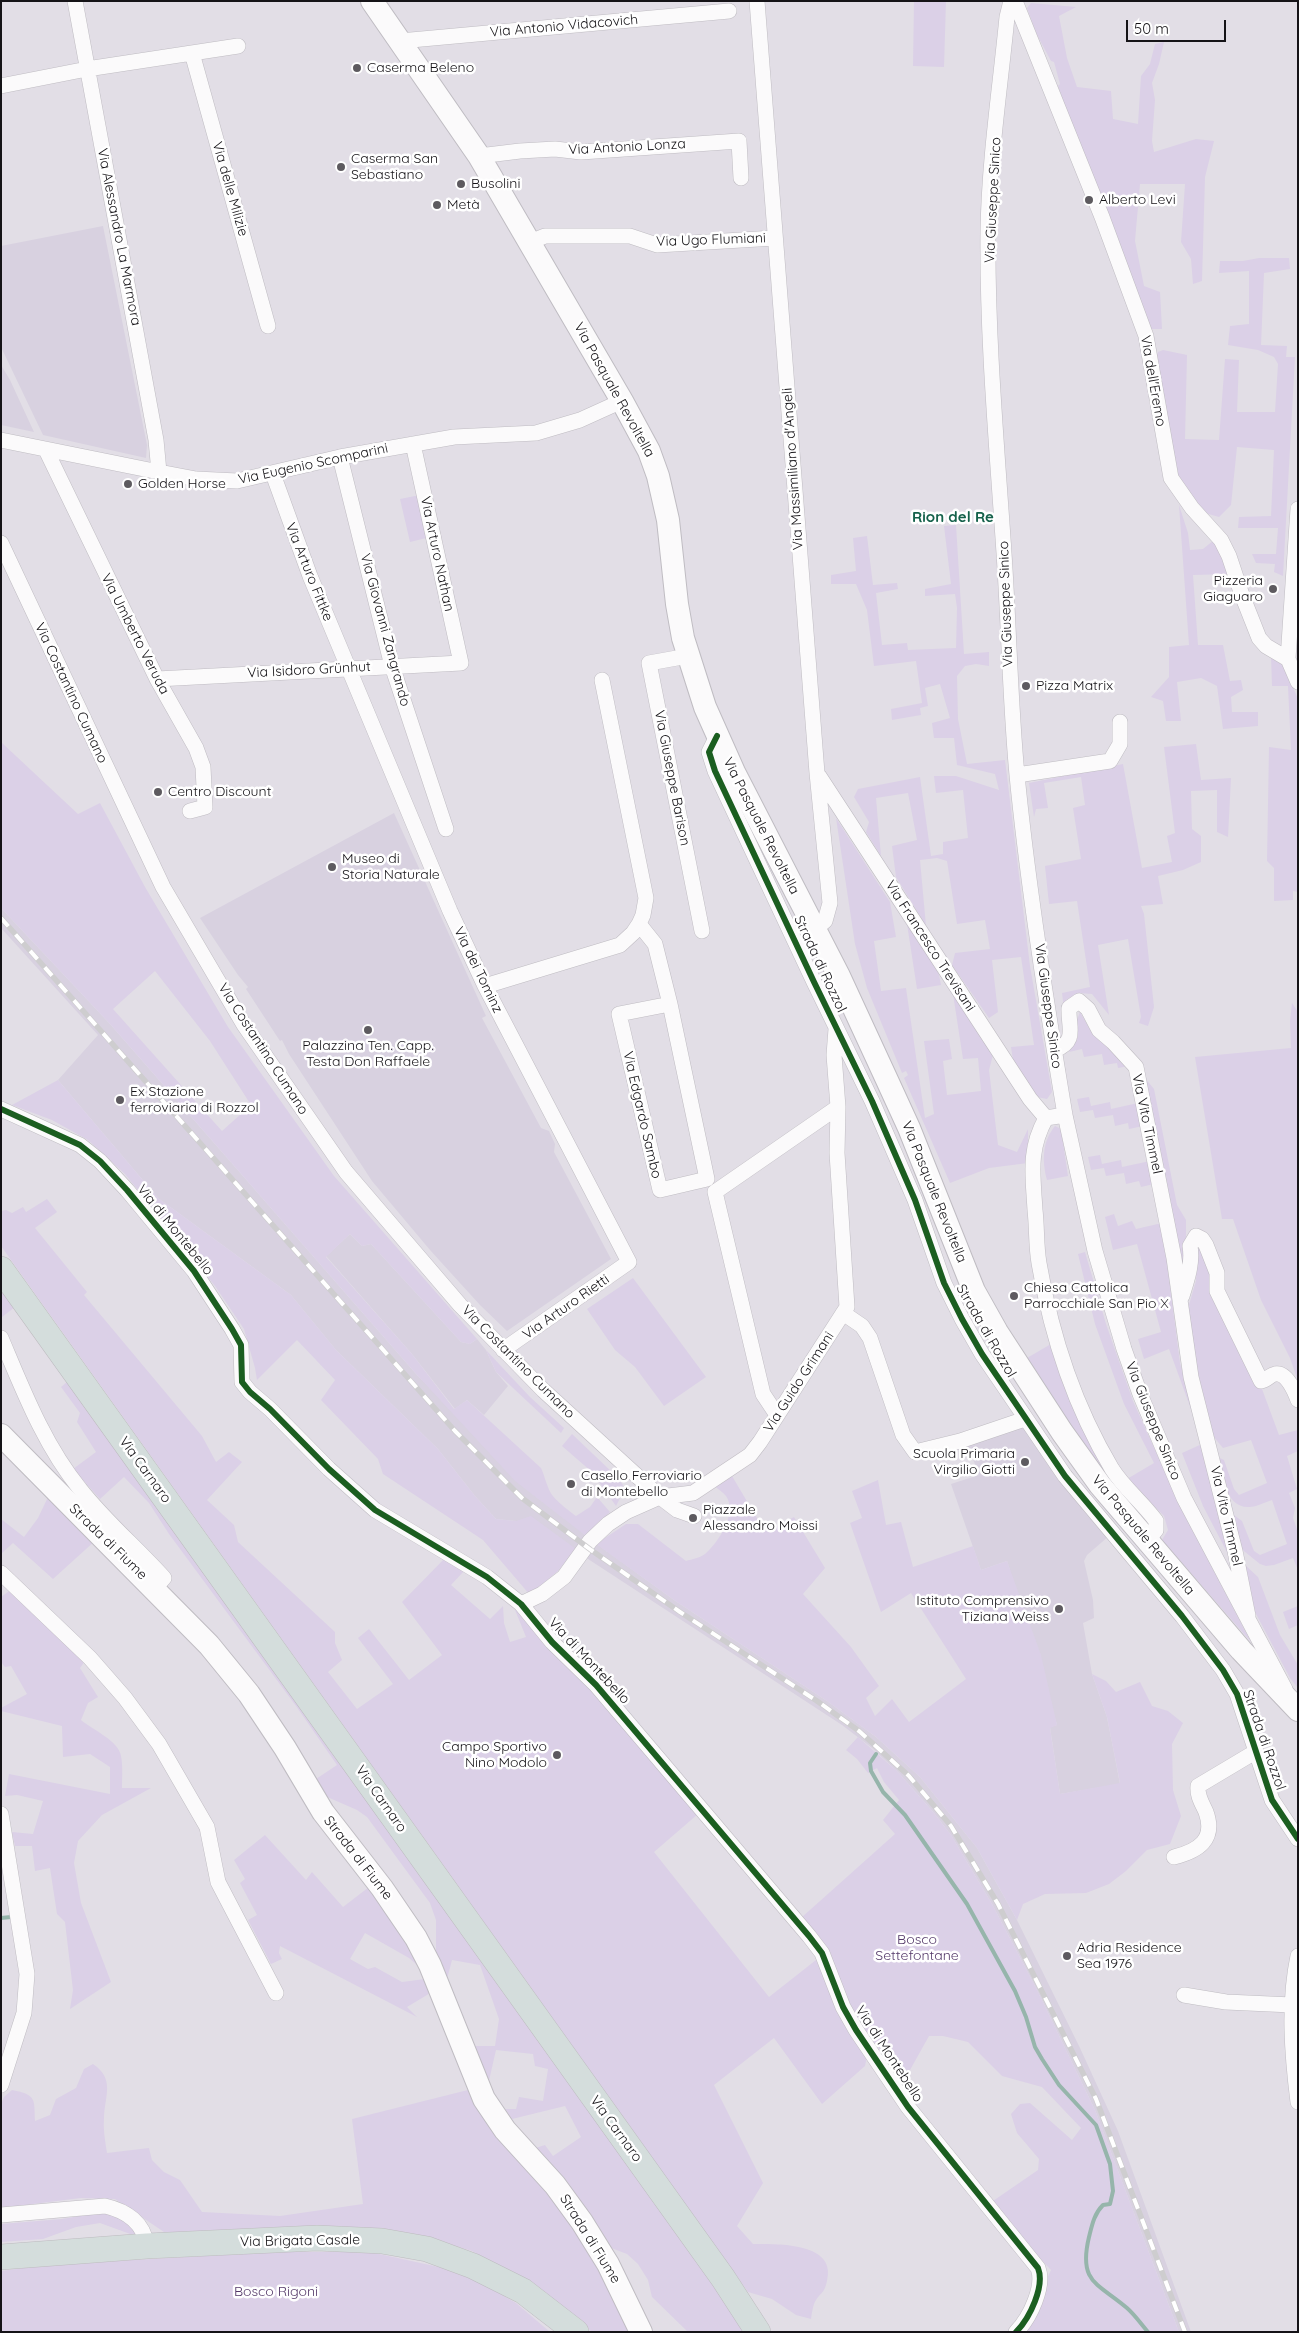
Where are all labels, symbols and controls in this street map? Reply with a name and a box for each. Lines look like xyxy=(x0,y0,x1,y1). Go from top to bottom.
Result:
scale bar xyxy=(1129,10,1229,42)
street label: Via Antonio Vidacovich xyxy=(489,11,639,41)
text: 50 m xyxy=(1134,19,1169,38)
place label: Caserma Beleno xyxy=(367,60,474,76)
marker: Caserma Beleno xyxy=(351,62,363,74)
street label: Via Antonio Lonza xyxy=(568,136,686,158)
street label: Via Giuseppe Sinico xyxy=(981,137,1005,263)
street label: Via delle Milizie xyxy=(208,140,252,238)
street label: Via Alessandro La Marmora xyxy=(94,147,144,327)
place label: Caserma San Sebastiano xyxy=(351,151,438,184)
marker: Caserma San Sebastiano xyxy=(335,161,347,173)
place label: Busolini xyxy=(471,176,520,192)
marker: Busolini xyxy=(455,178,467,190)
place label: Alberto Levi xyxy=(1099,192,1176,208)
marker: Alberto Levi xyxy=(1083,194,1095,206)
place label: Metà xyxy=(447,197,480,213)
marker: Metà xyxy=(431,199,443,211)
street label: Via Ugo Flumiani xyxy=(656,230,766,250)
street label: Via Pasquale Revoltella xyxy=(570,320,658,460)
street label: Via dell'Eremo xyxy=(1137,334,1169,428)
street label: Via Massimiliano d'Angeli xyxy=(779,387,807,551)
street label: Via Eugenio Scomparini xyxy=(237,440,389,488)
place label: Golden Horse xyxy=(138,476,226,492)
marker: Golden Horse xyxy=(122,478,134,490)
street label: Via Arturo Nathan xyxy=(417,495,457,613)
district label: Rion del Re xyxy=(912,508,994,526)
street label: Via Arturo Fittke xyxy=(282,520,336,624)
street label: Via Giuseppe Sinico xyxy=(995,541,1017,667)
street label: Via Giovanni Zangrando xyxy=(356,552,414,708)
street label: Via Umberto Veruda xyxy=(97,571,173,697)
place label: Pizzeria Giaguaro xyxy=(1203,573,1263,606)
marker: Pizzeria Giaguaro xyxy=(1267,583,1279,595)
street label: Via Costantino Cumano xyxy=(31,620,111,766)
street label: Via Isidoro Grünhut xyxy=(247,658,371,682)
place label: Pizza Matrix xyxy=(1036,678,1113,694)
marker: Pizza Matrix xyxy=(1020,680,1032,692)
street label: Via Giuseppe Barison xyxy=(651,709,693,847)
street label: Via Pasquale Revoltella xyxy=(719,755,803,897)
place label: Centro Discount xyxy=(168,784,271,800)
marker: Centro Discount xyxy=(152,786,164,798)
place label: Museo di Storia Naturale xyxy=(342,851,440,884)
marker: Museo di Storia Naturale xyxy=(326,861,338,873)
street label: Via Francesco Trevisani xyxy=(881,877,979,1015)
street label: Strada di Rozzol xyxy=(790,913,850,1015)
street label: Via dei Tominz xyxy=(450,924,506,1016)
street label: Via Giuseppe Sinico xyxy=(1031,942,1065,1070)
street label: Via Costantino Cumano xyxy=(214,980,312,1118)
marker: Palazzina Ten. Capp. Testa Don Raffaele xyxy=(362,1024,374,1036)
place label: Palazzina Ten. Capp. Testa Don Raffaele xyxy=(302,1038,434,1070)
street label: Via Edgardo Sambo xyxy=(619,1050,665,1180)
street label: Via Vito Timmel xyxy=(1128,1072,1166,1176)
place label: Ex Stazione ferroviaria di Rozzol xyxy=(130,1084,259,1116)
marker: Ex Stazione ferroviaria di Rozzol xyxy=(114,1094,126,1106)
street label: Via Pasquale Revoltella xyxy=(898,1119,970,1265)
street label: Via di Montebello xyxy=(133,1181,217,1279)
street label: Via Arturo Rietti xyxy=(519,1271,613,1343)
place label: Chiesa Cattolica Parrocchiale San Pio X xyxy=(1024,1280,1169,1312)
street label: Strada di Rozzol xyxy=(952,1281,1020,1381)
marker: Chiesa Cattolica Parrocchiale San Pio X xyxy=(1008,1290,1020,1302)
street label: Via Costantino Cumano xyxy=(458,1302,578,1422)
street label: Via Guido Grimani xyxy=(760,1329,838,1435)
street label: Via Giuseppe Sinico xyxy=(1122,1359,1184,1483)
street label: Via Carnaro xyxy=(115,1434,175,1506)
place label: Scuola Primaria Virgilio Giotti xyxy=(913,1446,1015,1478)
marker: Scuola Primaria Virgilio Giotti xyxy=(1019,1456,1031,1468)
street label: Via Vito Timmel xyxy=(1206,1464,1246,1568)
place label: Casello Ferroviario di Montebello xyxy=(581,1468,702,1500)
street label: Via Pasquale Revoltella xyxy=(1088,1472,1198,1598)
marker: Casello Ferroviario di Montebello xyxy=(565,1478,577,1490)
street label: Strada di Fiume xyxy=(65,1501,151,1583)
place label: Piazzale Alessandro Moissi xyxy=(703,1502,818,1534)
marker: Piazzale Alessandro Moissi xyxy=(687,1512,699,1524)
place label: Istituto Comprensivo Tiziana Weiss xyxy=(916,1593,1049,1625)
marker: Istituto Comprensivo Tiziana Weiss xyxy=(1053,1603,1065,1615)
street label: Via di Montebello xyxy=(545,1614,633,1708)
street label: Strada di Rozzol xyxy=(1239,1688,1289,1792)
place label: Campo Sportivo Nino Modolo xyxy=(442,1739,547,1771)
marker: Campo Sportivo Nino Modolo xyxy=(551,1749,563,1761)
street label: Via Carnaro xyxy=(352,1762,410,1836)
street label: Strada di Fiume xyxy=(320,1813,396,1903)
park label: Bosco Settefontane xyxy=(875,1932,959,1964)
place label: Adria Residence Sea 1976 xyxy=(1077,1940,1182,1972)
marker: Adria Residence Sea 1976 xyxy=(1061,1950,1073,1962)
street label: Via di Montebello xyxy=(852,2003,926,2105)
street label: Via Carnaro xyxy=(586,2093,646,2165)
street label: Strada di Fiume xyxy=(556,2191,624,2287)
street label: Via Brigata Casale xyxy=(240,2232,360,2250)
park label: Bosco Rigoni xyxy=(234,2284,318,2300)

